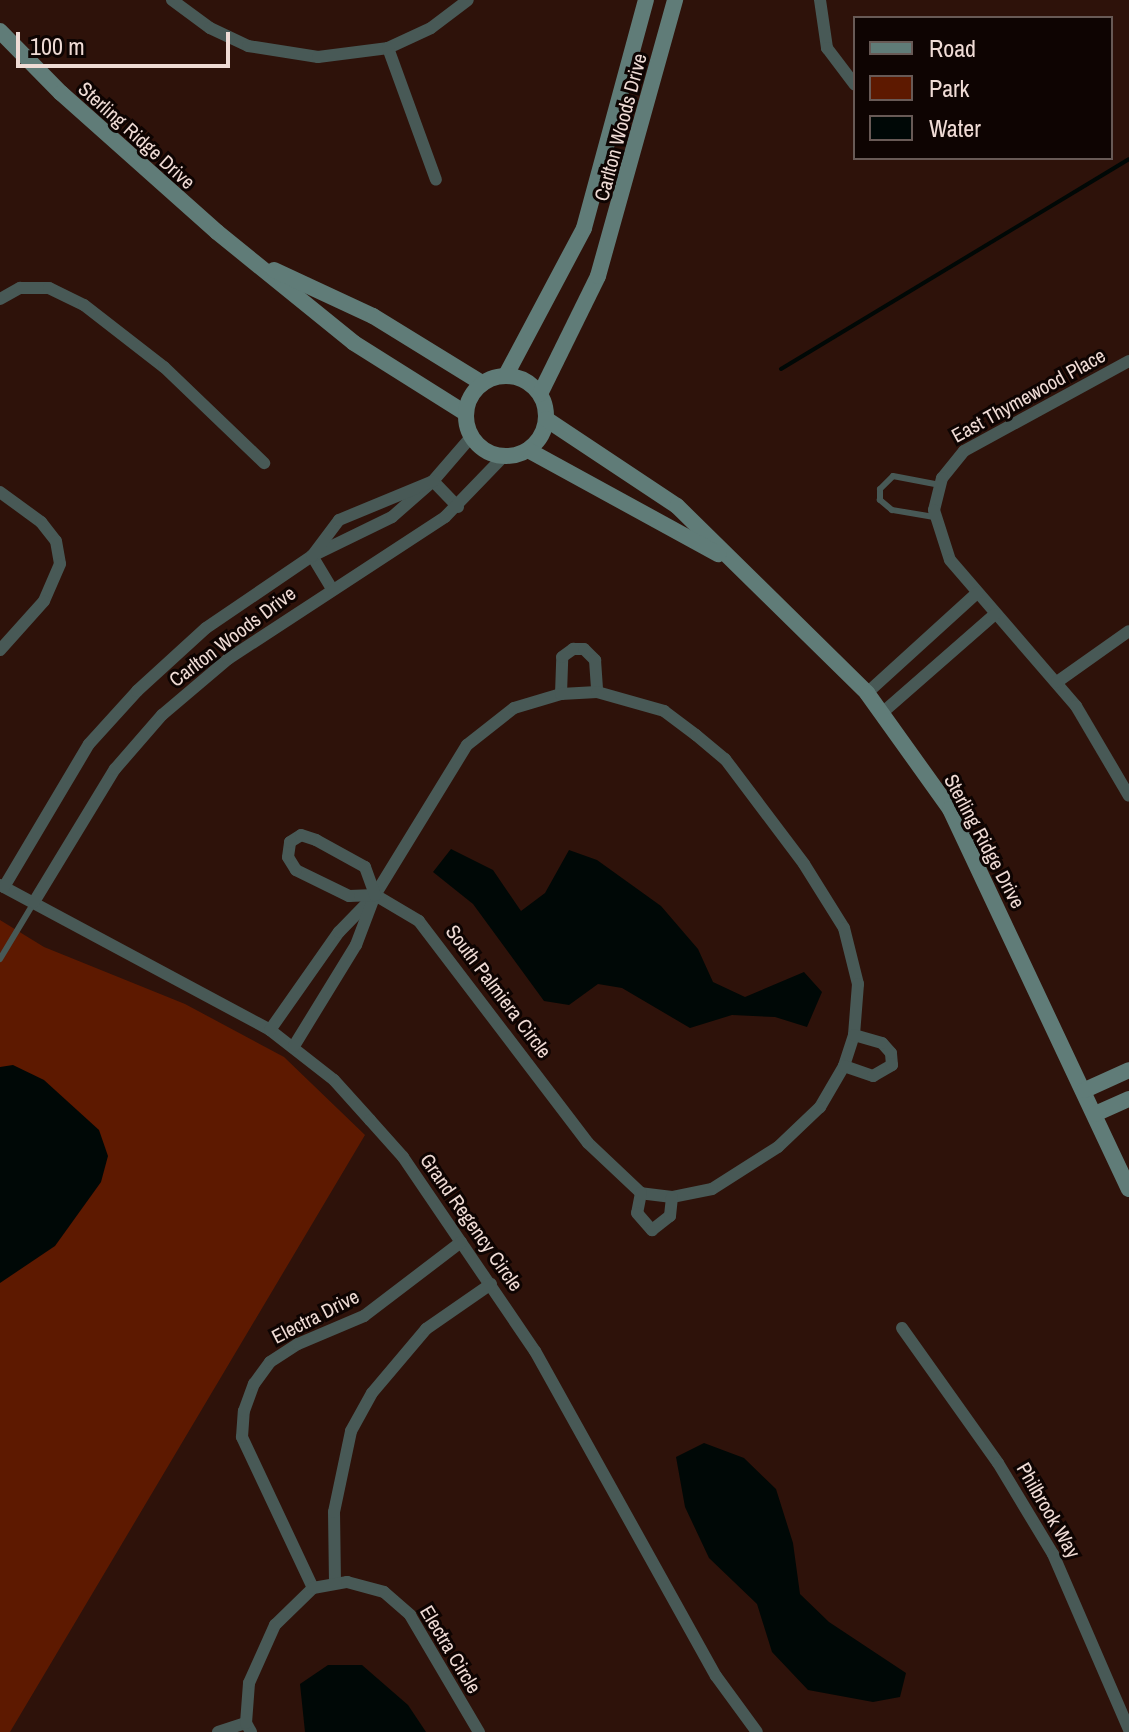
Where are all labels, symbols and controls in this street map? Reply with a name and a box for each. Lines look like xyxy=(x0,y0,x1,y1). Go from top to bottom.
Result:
scale bar xyxy=(20,16,234,66)
legend xyxy=(853,16,1113,160)
text: 100 m xyxy=(30,30,85,62)
text: Road xyxy=(929,32,976,64)
street label: Carlton Woods Drive xyxy=(589,51,651,203)
text: Park xyxy=(929,72,969,104)
street label: Sterling Ridge Drive xyxy=(74,76,200,194)
text: Water xyxy=(929,112,981,144)
street label: East Thymewood Place xyxy=(947,343,1109,447)
street label: Carlton Woods Drive xyxy=(164,581,300,691)
street label: Sterling Ridge Drive xyxy=(940,770,1030,912)
street label: South Palmiera Circle xyxy=(441,920,557,1062)
street label: Grand Regency Circle xyxy=(416,1149,528,1295)
street label: Electra Drive xyxy=(267,1284,363,1348)
street label: Philbrook Way xyxy=(1012,1458,1086,1562)
street label: Electra Circle xyxy=(415,1601,487,1697)

